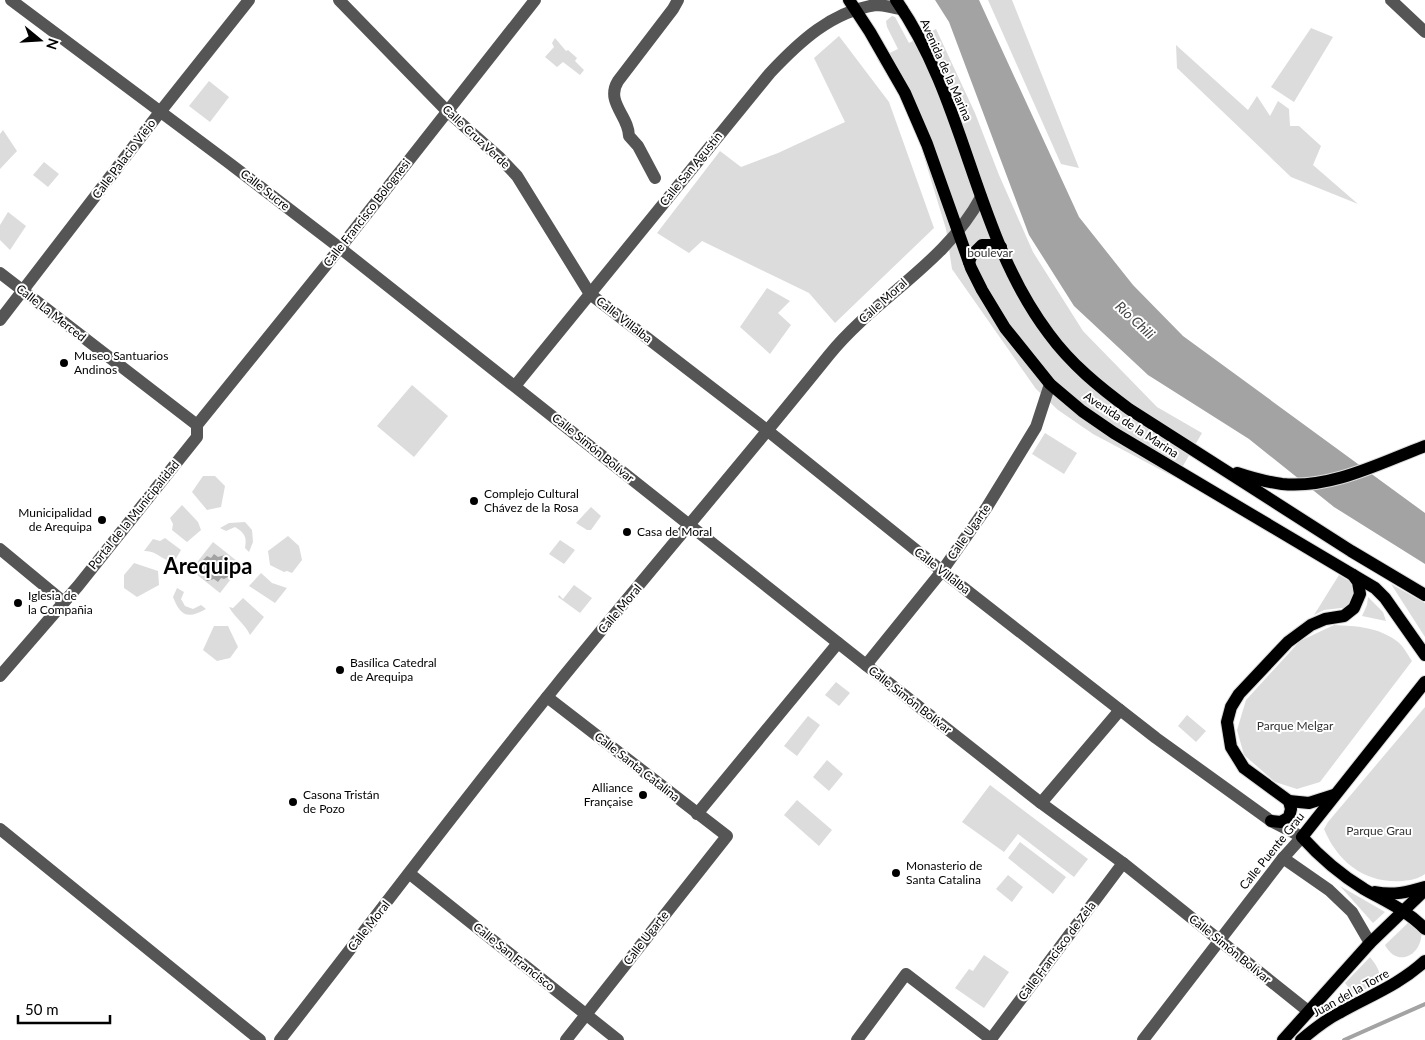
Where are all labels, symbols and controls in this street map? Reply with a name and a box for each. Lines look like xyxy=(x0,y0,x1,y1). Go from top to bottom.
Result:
north arrow xyxy=(15,15,65,65)
street label: Avenida de la Marina xyxy=(917,16,976,123)
text: N xyxy=(43,36,63,52)
street label: Calle Cruz Verde xyxy=(439,102,513,172)
street label: Calle Palacio Viejo xyxy=(89,116,159,202)
street label: Calle San Agustín xyxy=(656,129,725,209)
street label: Calle Francisco Bolognesi xyxy=(320,156,414,270)
street label: Calle Sucre xyxy=(238,166,293,213)
park label: boulevar xyxy=(967,245,1013,260)
street label: Calle Moral xyxy=(855,275,910,326)
street label: Calle La Merced xyxy=(13,281,89,344)
street label: Calle Villalba xyxy=(593,293,655,346)
water label: Río Chili xyxy=(1112,297,1159,343)
place label: Museo Santuarios Andinos xyxy=(74,348,168,377)
marker: Museo Santuarios Andinos xyxy=(58,357,70,369)
street label: Avenida de la Marina xyxy=(1081,388,1182,461)
street label: Calle Simón Bolívar xyxy=(549,410,638,486)
street label: Portal de la Municipalidad xyxy=(85,457,182,572)
place label: Complejo Cultural Chávez de la Rosa xyxy=(484,486,579,515)
marker: Complejo Cultural Chávez de la Rosa xyxy=(468,495,480,507)
street label: Calle Ugarte xyxy=(944,501,993,563)
place label: Municipalidad de Arequipa xyxy=(18,505,92,534)
marker: Municipalidad de Arequipa xyxy=(96,514,108,526)
place label: Casa de Moral xyxy=(637,524,712,539)
marker: Casa de Moral xyxy=(621,526,633,538)
street label: Calle Villalba xyxy=(911,544,973,597)
district label: Arequipa xyxy=(162,552,253,579)
street label: Calle Moral xyxy=(595,581,645,636)
place label: Iglesia de la Compañia xyxy=(28,588,93,617)
marker: Iglesia de la Compañia xyxy=(12,597,24,609)
place label: Basílica Catedral de Arequipa xyxy=(350,655,437,684)
street label: Calle Simón Bolívar xyxy=(866,662,955,737)
marker: Basílica Catedral de Arequipa xyxy=(334,664,346,676)
park label: Parque Melgar xyxy=(1257,718,1334,733)
street label: Calle Santa Catalina xyxy=(592,729,683,805)
place label: Alliance Française xyxy=(584,780,633,809)
place label: Casona Tristán de Pozo xyxy=(303,787,380,816)
marker: Alliance Française xyxy=(637,789,649,801)
marker: Casona Tristán de Pozo xyxy=(287,796,299,808)
street label: Calle Puente Grau xyxy=(1236,809,1307,892)
park label: Parque Grau xyxy=(1346,823,1412,838)
place label: Monasterio de Santa Catalina xyxy=(906,858,982,887)
marker: Monasterio de Santa Catalina xyxy=(890,867,902,879)
street label: Calle Moral xyxy=(344,897,393,954)
street label: Calle Francisco de Zela xyxy=(1015,898,1099,1003)
street label: Calle Ugarte xyxy=(620,908,671,968)
street label: Calle Simón Bolívar xyxy=(1186,911,1275,987)
street label: Calle San Francisco xyxy=(470,919,558,994)
street label: Juan del la Torre xyxy=(1310,965,1392,1020)
scale bar xyxy=(18,992,110,1024)
text: 50 m xyxy=(25,1000,59,1018)

